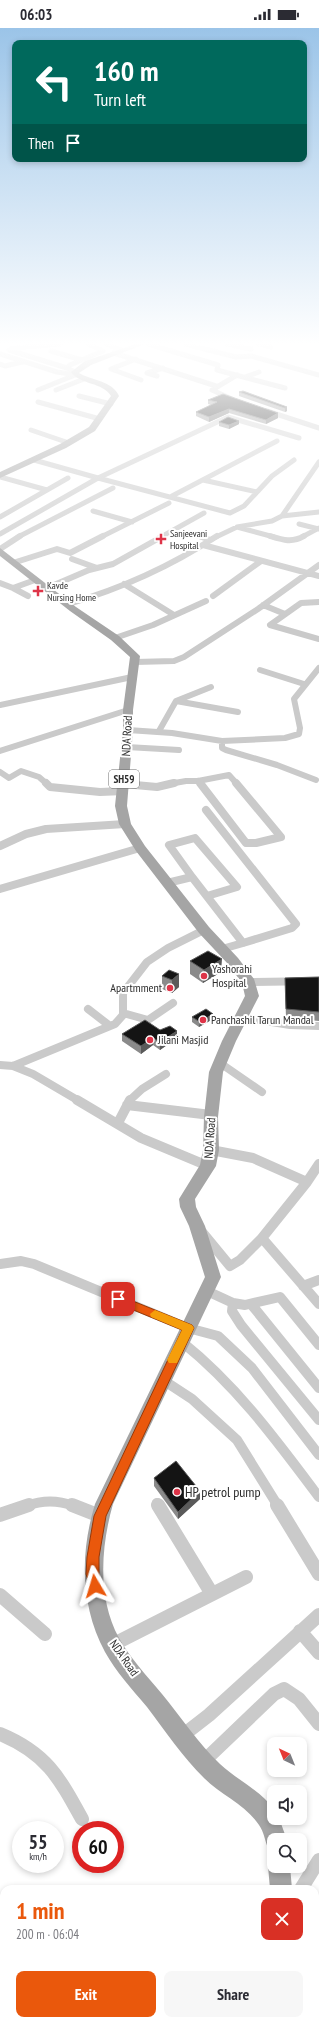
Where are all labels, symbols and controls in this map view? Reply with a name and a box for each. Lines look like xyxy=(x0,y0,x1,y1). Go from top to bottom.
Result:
text: 06:03 xyxy=(20,5,52,24)
text: 160 m xyxy=(94,52,158,89)
icon: left xyxy=(28,56,80,108)
text: Turn left xyxy=(94,88,146,111)
icon: arrive xyxy=(62,132,84,154)
text: Then xyxy=(28,134,54,153)
place label: Sanjeevani Hospital xyxy=(170,527,207,552)
marker: Sanjeevani Hospital xyxy=(155,533,167,545)
place label: Kavde Nursing Home xyxy=(47,579,96,604)
marker: Kavde Nursing Home xyxy=(32,585,44,597)
street label: NDA Road xyxy=(118,715,135,757)
road number: SH59 xyxy=(109,770,139,788)
place label: Yashorahi Hospital xyxy=(212,961,252,990)
marker: Yashorahi Hospital xyxy=(199,971,209,981)
place label: Apartmment xyxy=(110,980,163,995)
marker: Apartmment xyxy=(165,983,175,993)
place label: Panchashil Tarun Mandal xyxy=(211,1012,314,1027)
marker: Panchashil Tarun Mandal xyxy=(198,1015,208,1025)
place label: Jilani Masjid xyxy=(157,1032,208,1047)
marker: Jilani Masjid xyxy=(145,1035,155,1045)
street label: NDA Road xyxy=(201,1117,218,1159)
pin xyxy=(101,1282,135,1316)
icon: arrive xyxy=(107,1288,129,1310)
place label: HP petrol pump xyxy=(185,1483,261,1501)
marker: HP petrol pump xyxy=(172,1487,182,1497)
position arrow xyxy=(74,1565,116,1607)
street label: NDA Road xyxy=(107,1637,142,1679)
north arrow xyxy=(267,1737,307,1777)
map controls xyxy=(267,1737,307,1873)
button: sound xyxy=(267,1785,307,1825)
speed limit sign: 60 xyxy=(72,1821,124,1873)
text: 55 xyxy=(28,1829,48,1855)
button: search xyxy=(267,1833,307,1873)
text: km/h xyxy=(29,1850,47,1863)
text: 1 min xyxy=(16,1895,64,1926)
button: close xyxy=(261,1898,303,1940)
text: 200 m · 06:04 xyxy=(16,1926,79,1943)
button: Exit xyxy=(16,1971,156,2017)
button: Share xyxy=(164,1971,303,2017)

